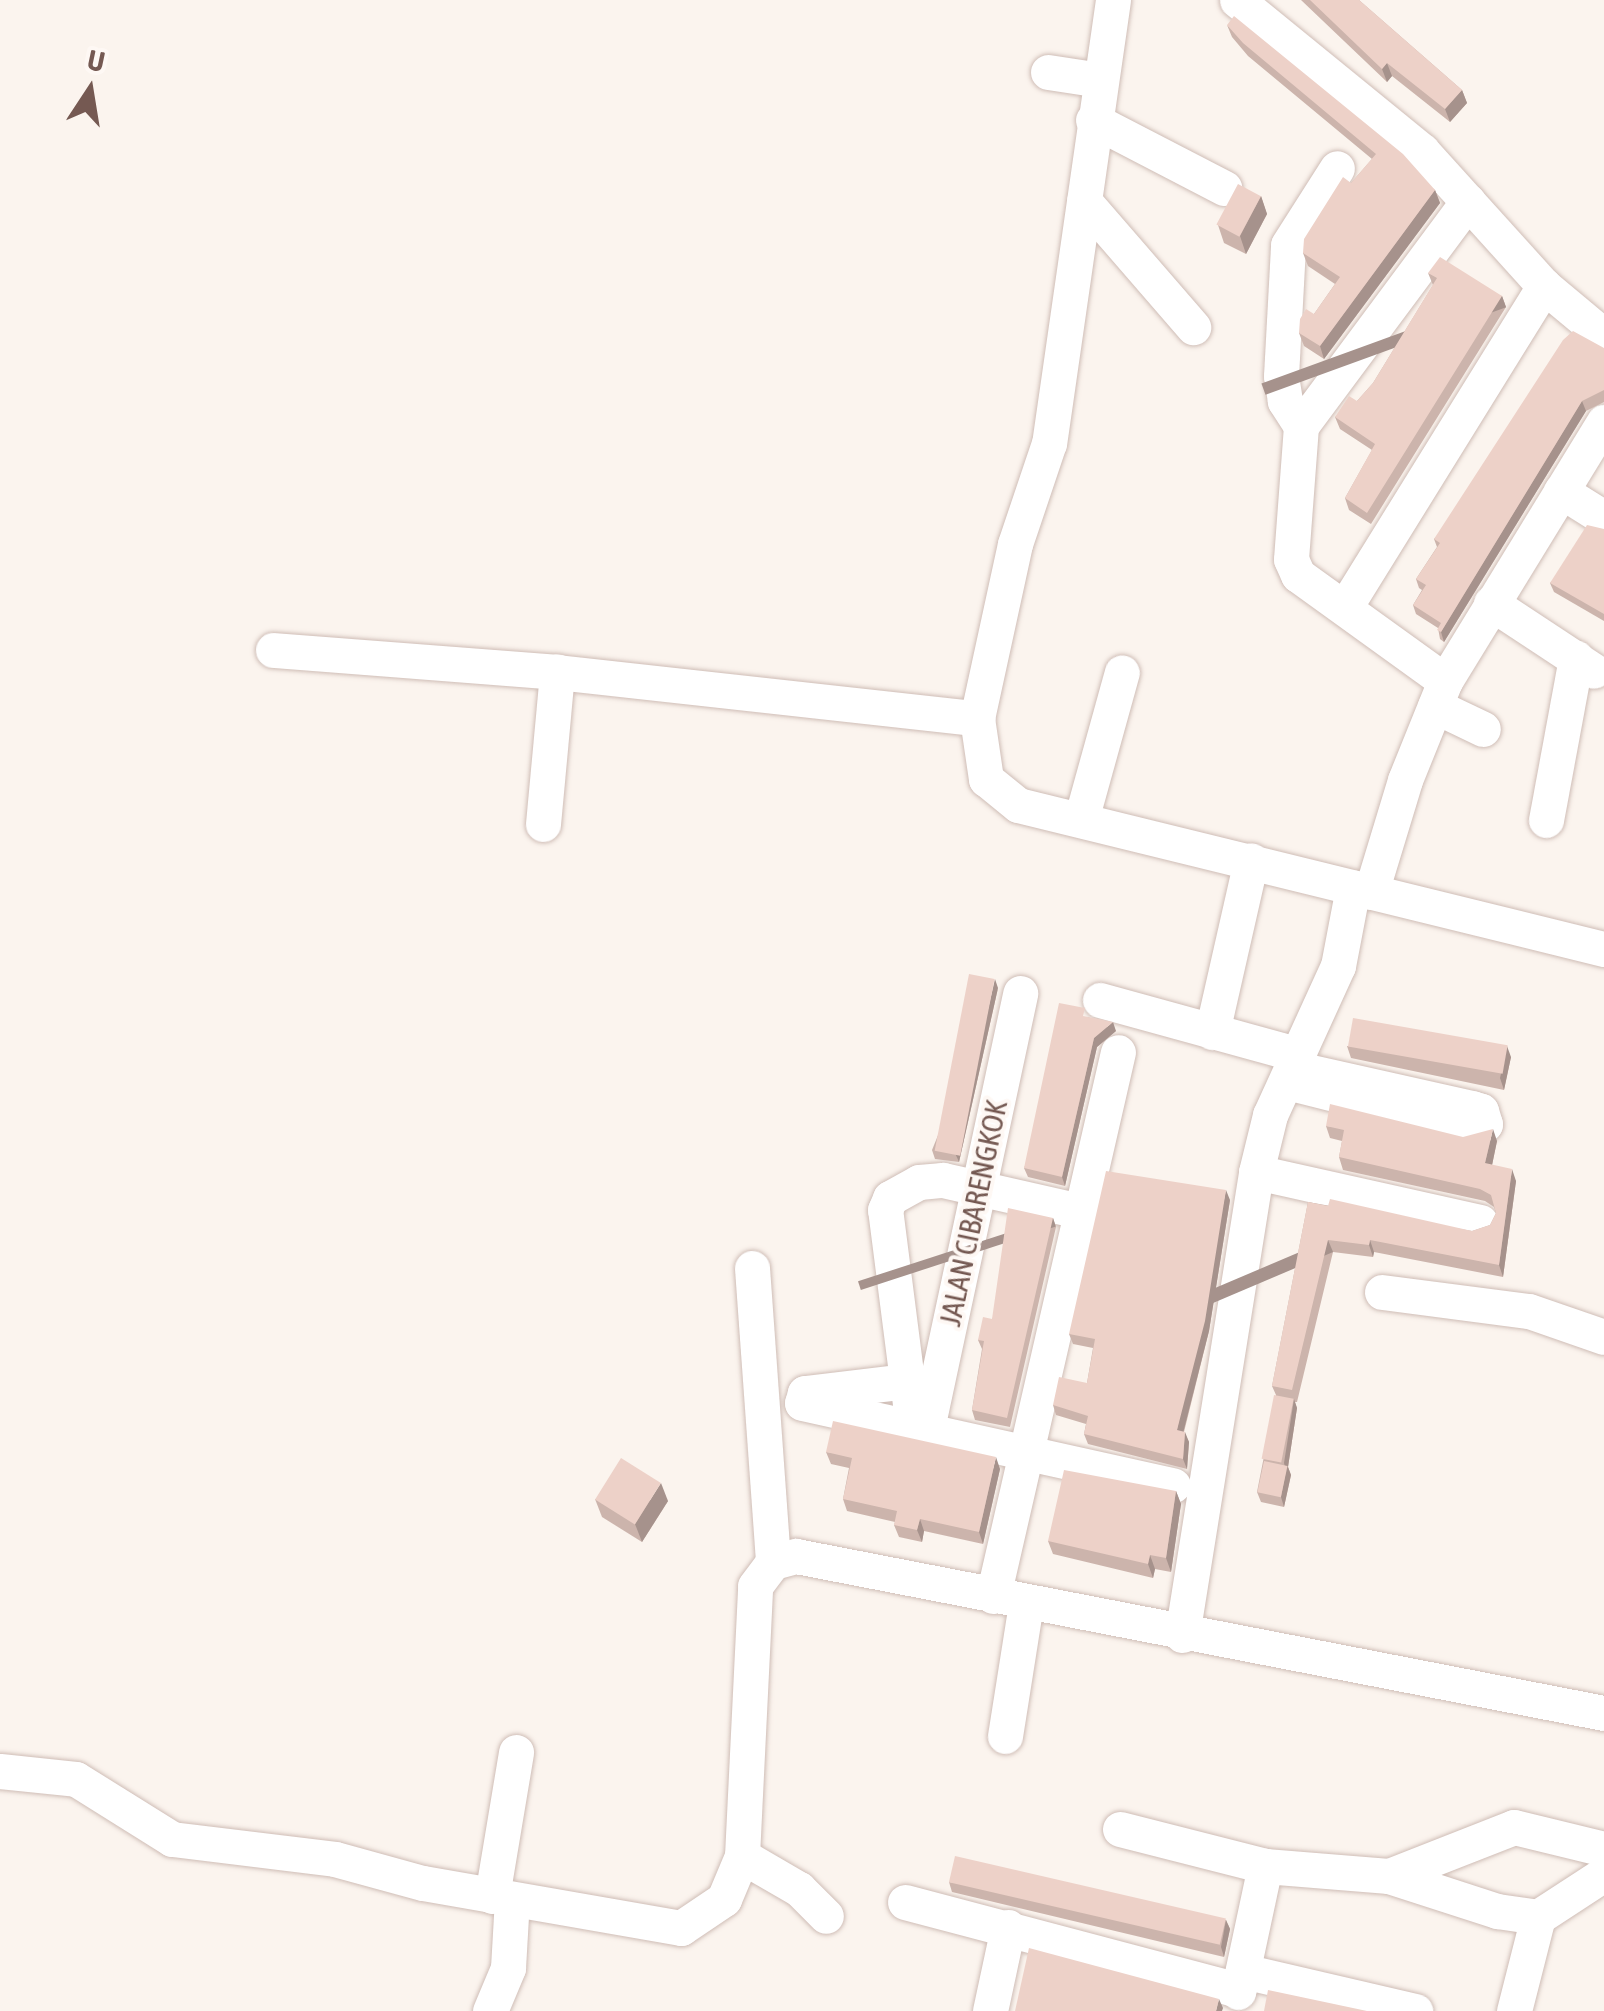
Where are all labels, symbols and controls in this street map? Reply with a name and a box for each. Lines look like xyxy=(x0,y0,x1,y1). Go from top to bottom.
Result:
north arrow xyxy=(40,40,140,140)
text: U xyxy=(85,43,108,78)
street label: JALAN CIBARENGKOK xyxy=(931,1097,1015,1329)

